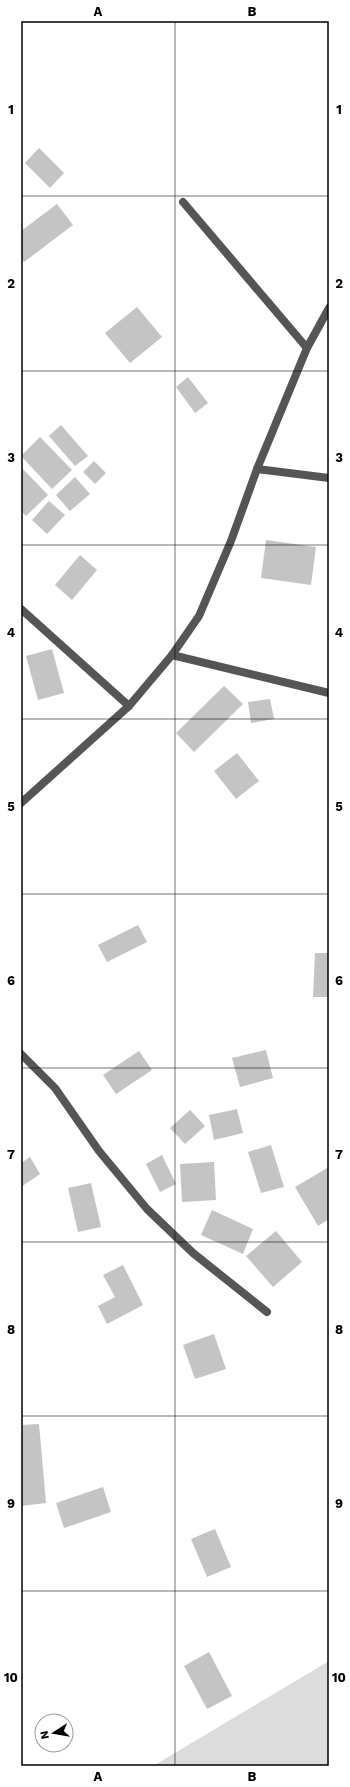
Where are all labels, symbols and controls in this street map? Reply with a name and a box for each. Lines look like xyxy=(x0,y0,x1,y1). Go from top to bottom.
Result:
text: A xyxy=(94,4,103,19)
text: B xyxy=(248,4,257,19)
text: 1 xyxy=(8,102,14,117)
text: 1 xyxy=(336,102,342,117)
text: 2 xyxy=(7,276,15,291)
text: 2 xyxy=(335,276,343,291)
text: 3 xyxy=(7,450,15,465)
text: 3 xyxy=(335,450,343,465)
text: 4 xyxy=(7,625,16,640)
text: 4 xyxy=(335,625,344,640)
text: 5 xyxy=(7,799,15,814)
text: 5 xyxy=(335,799,343,814)
text: 6 xyxy=(7,973,15,988)
text: 6 xyxy=(335,973,343,988)
text: 7 xyxy=(7,1147,15,1162)
text: 7 xyxy=(335,1147,343,1162)
text: 8 xyxy=(7,1322,15,1337)
text: 8 xyxy=(335,1322,343,1337)
text: 9 xyxy=(7,1496,15,1511)
text: 9 xyxy=(335,1496,343,1511)
text: 10 xyxy=(4,1670,18,1685)
text: 10 xyxy=(332,1670,346,1685)
north arrow xyxy=(34,1713,74,1753)
text: N xyxy=(38,1730,52,1740)
text: A xyxy=(94,1769,103,1784)
text: B xyxy=(248,1769,257,1784)

